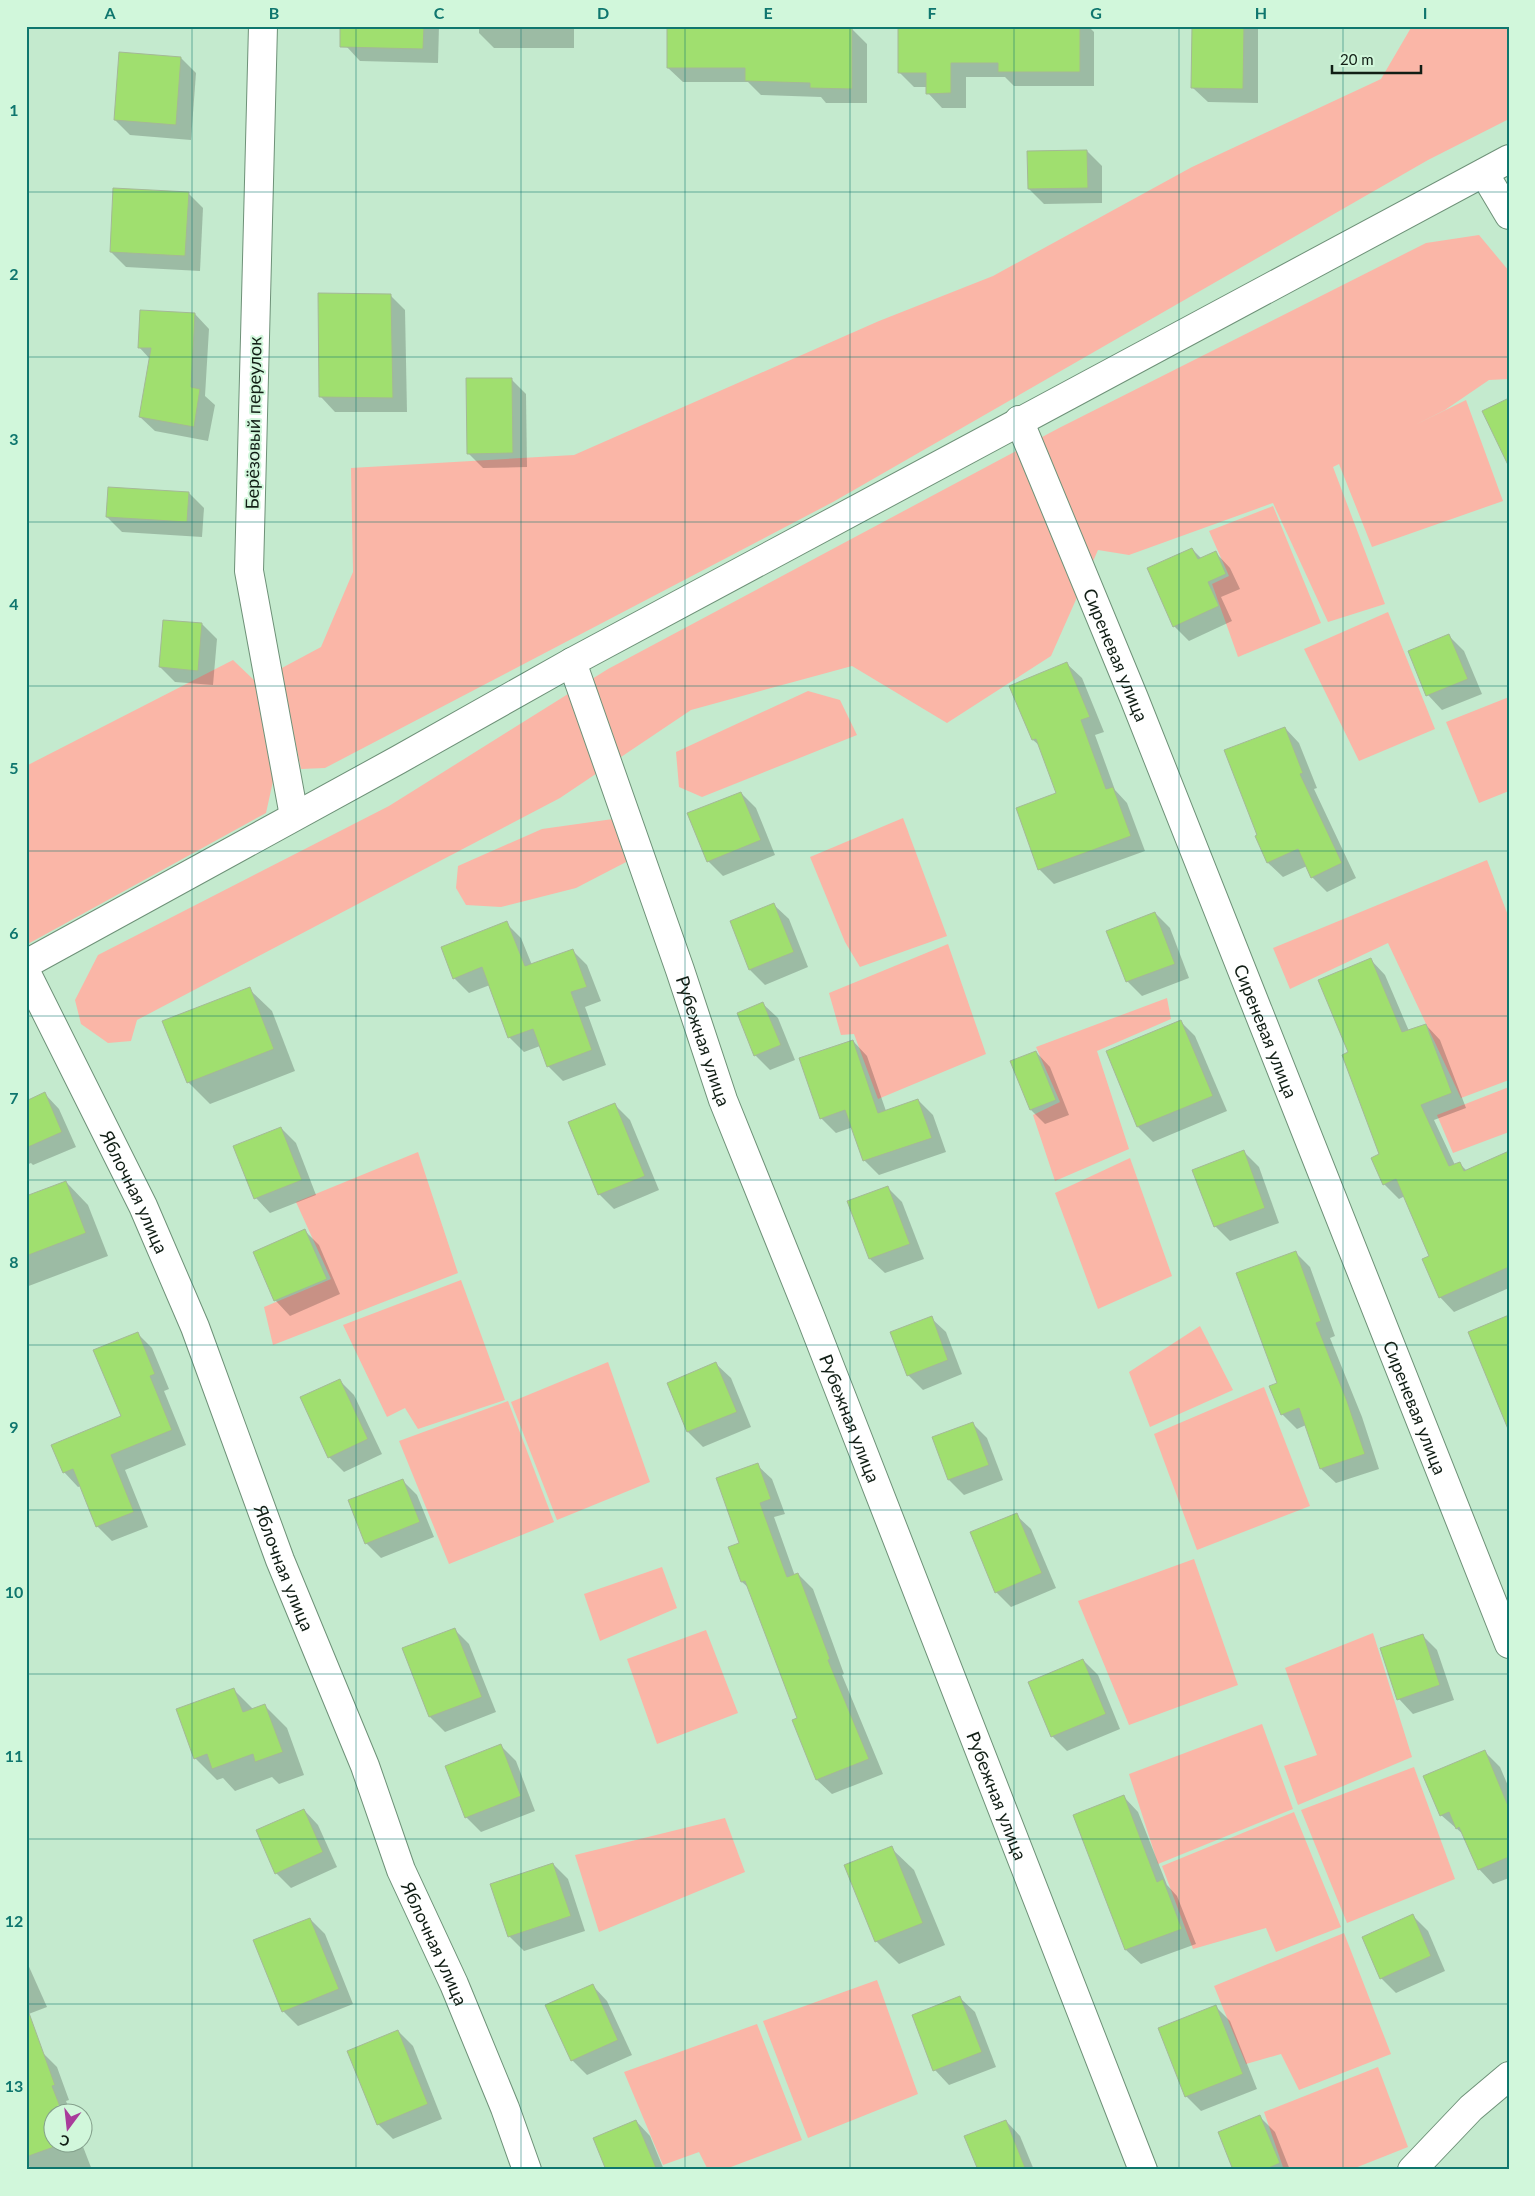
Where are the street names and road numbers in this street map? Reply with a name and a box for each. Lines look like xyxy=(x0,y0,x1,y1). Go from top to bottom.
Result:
street label: Берёзовый переулок xyxy=(240,336,266,510)
street label: Сиреневая улица xyxy=(1079,585,1153,725)
street label: Сиреневая улица xyxy=(1230,961,1302,1101)
street label: Рубежная улица xyxy=(672,973,735,1109)
street label: Яблочная улица xyxy=(95,1125,173,1257)
street label: Сиреневая улица xyxy=(1379,1337,1452,1478)
street label: Рубежная улица xyxy=(815,1351,885,1486)
street label: Яблочная улица xyxy=(249,1501,319,1634)
street label: Рубежная улица xyxy=(962,1728,1032,1863)
street label: Яблочная улица xyxy=(396,1877,473,2008)

